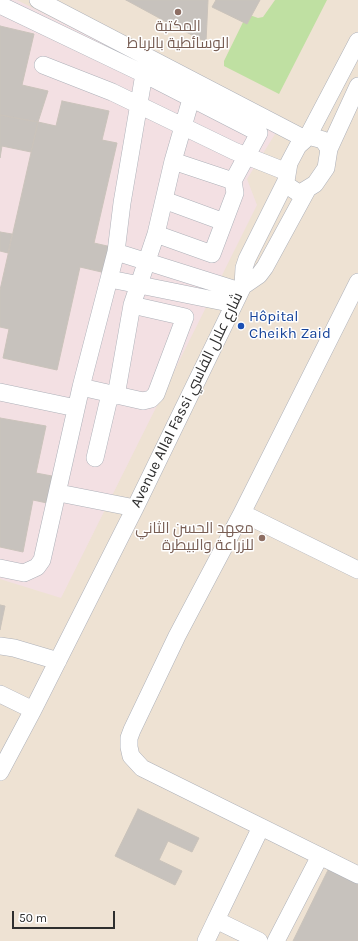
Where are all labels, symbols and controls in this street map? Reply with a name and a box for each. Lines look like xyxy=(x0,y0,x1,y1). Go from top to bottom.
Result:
marker: المكتبة الوسائطية بالرباط xyxy=(173,7,183,17)
place label: المكتبة الوسائطية بالرباط xyxy=(127,18,229,53)
street label: Avenue Allal Fassi شارع علال الفاسي xyxy=(127,290,247,510)
place label: Hôpital Cheikh Zaid xyxy=(249,308,331,343)
marker: Hôpital Cheikh Zaid xyxy=(236,321,246,331)
place label: معهد الحسن الثاني للزراعة والبيطرة xyxy=(135,520,254,555)
marker: معهد الحسن الثاني للزراعة والبيطرة xyxy=(257,533,267,543)
scale bar xyxy=(14,903,117,929)
text: 50 m xyxy=(19,911,47,925)

